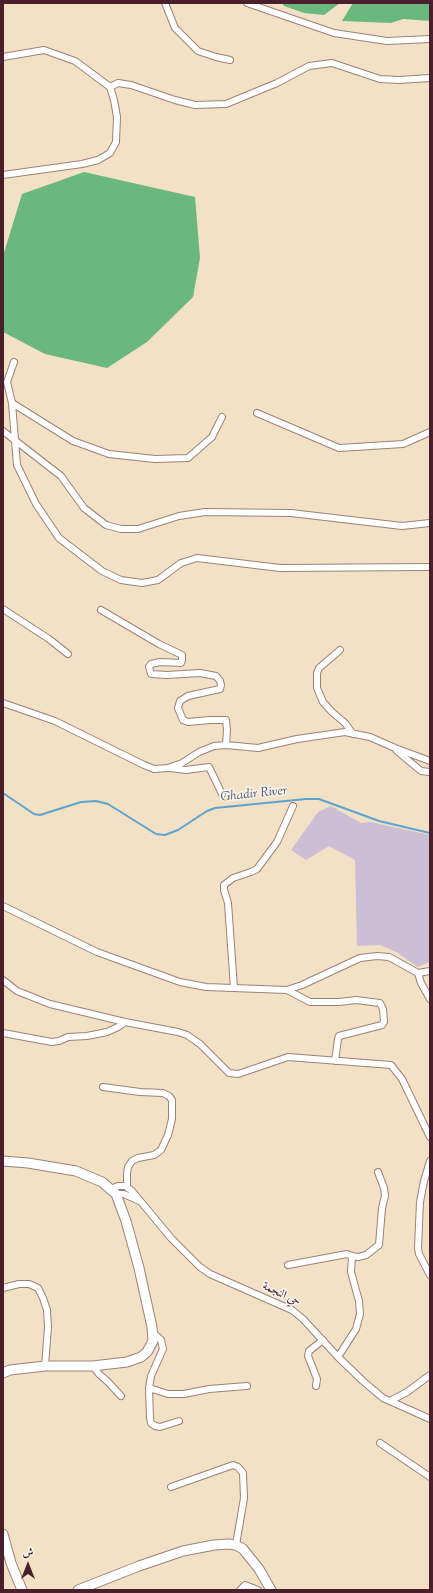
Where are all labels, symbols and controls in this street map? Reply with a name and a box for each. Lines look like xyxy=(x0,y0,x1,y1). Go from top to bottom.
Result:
water label: Ghadir River xyxy=(220,784,288,806)
street label: حي النجمة xyxy=(260,1280,302,1310)
north arrow xyxy=(8,1545,48,1585)
text: ش xyxy=(23,1545,33,1561)

